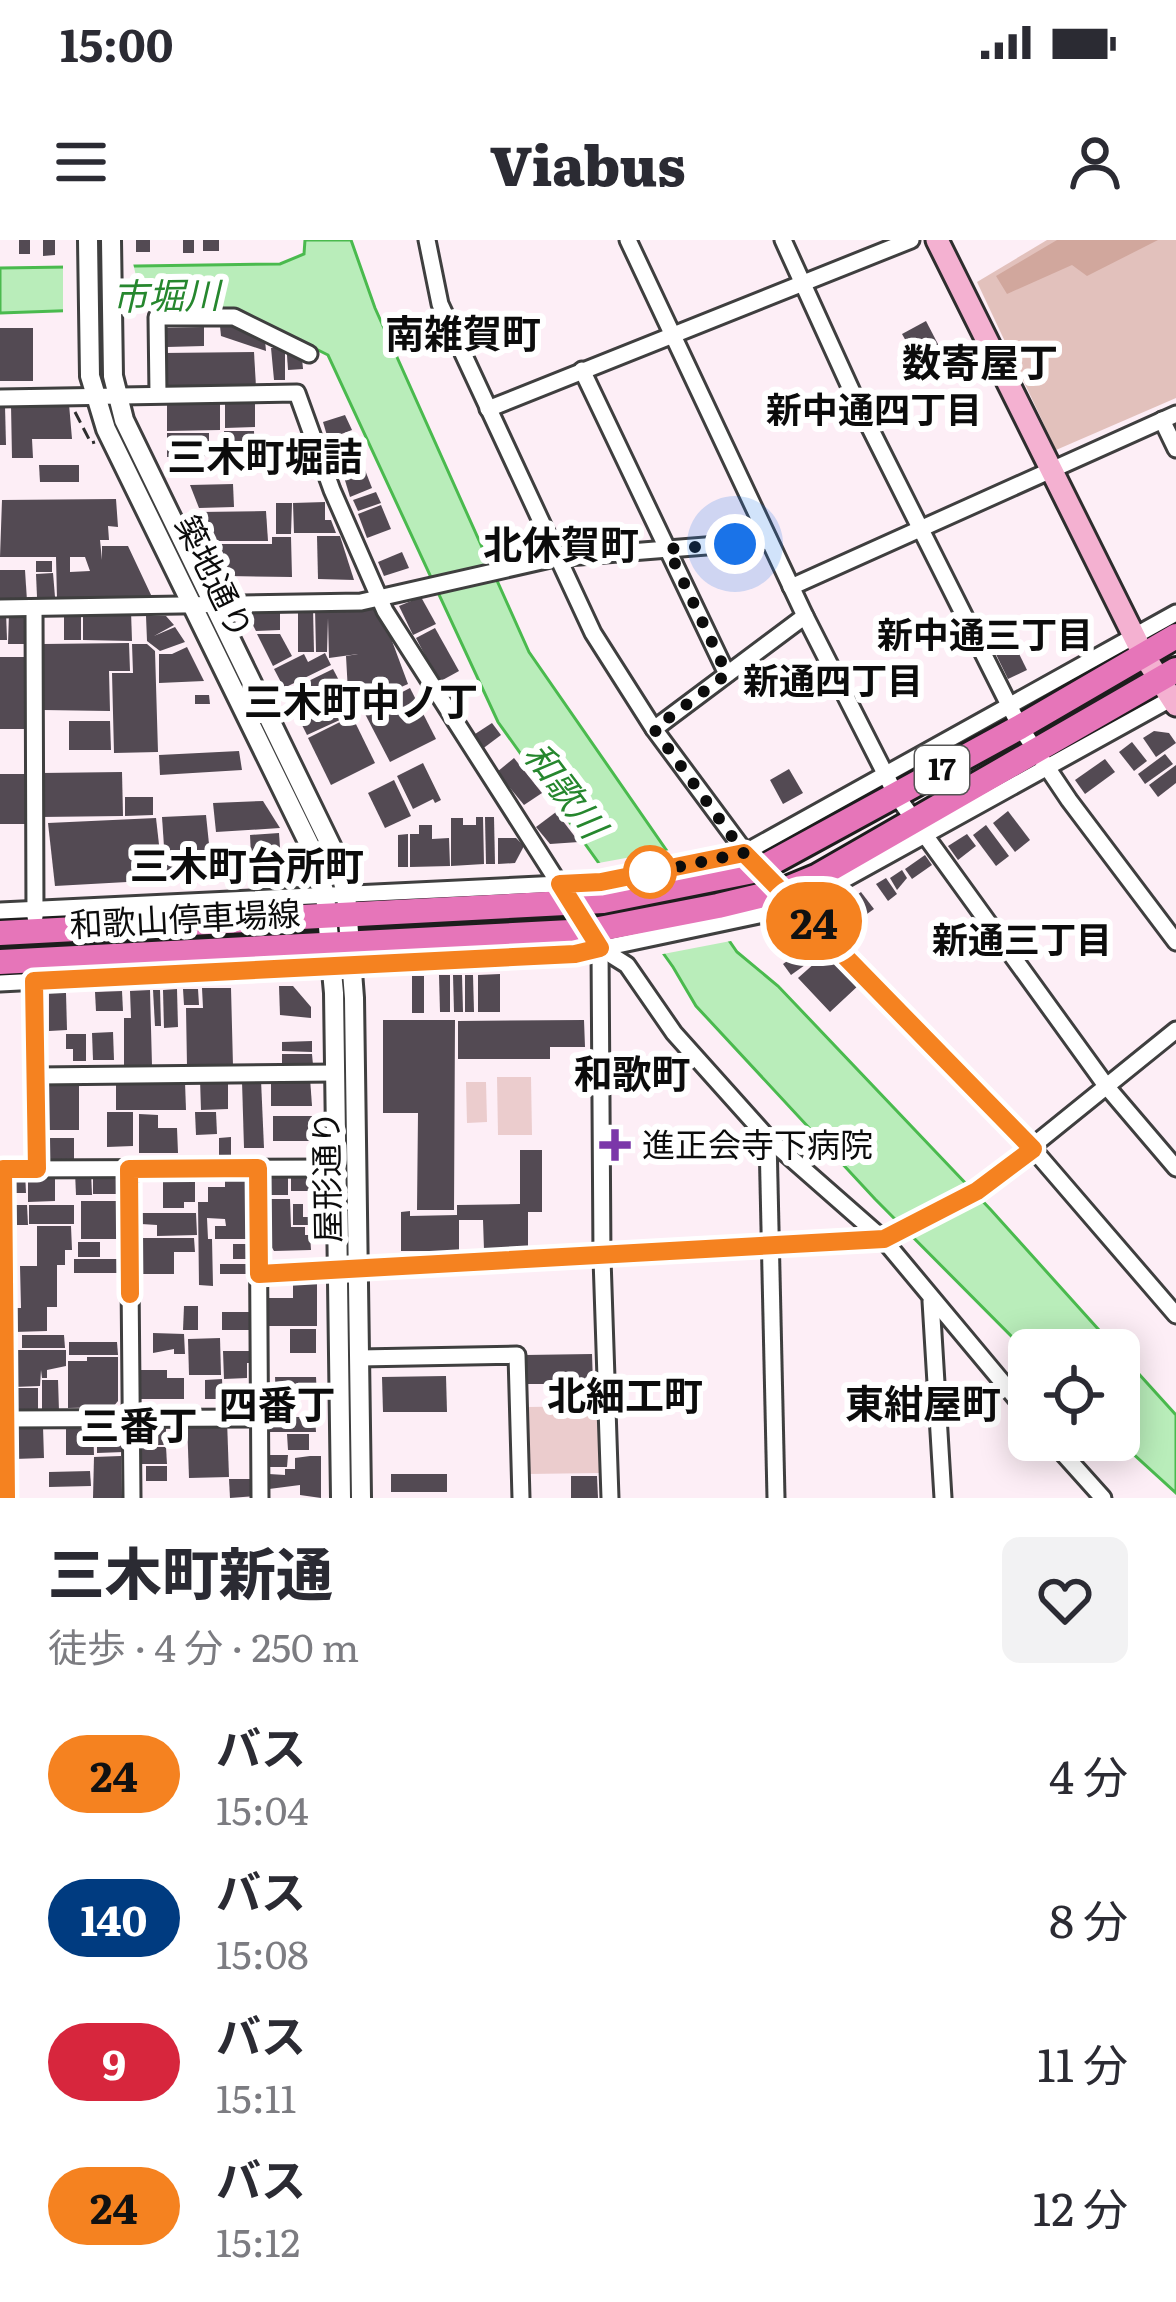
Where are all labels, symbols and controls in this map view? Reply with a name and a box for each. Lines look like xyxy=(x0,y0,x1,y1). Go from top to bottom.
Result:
text: 15:00 xyxy=(60,9,173,76)
text: Viabus xyxy=(490,122,686,203)
icon: menu xyxy=(48,129,114,195)
icon: person xyxy=(1062,129,1128,195)
water label: 市堀川 xyxy=(111,266,224,321)
district label: 南雑賀町 xyxy=(385,302,541,360)
district label: 数寄屋丁 xyxy=(902,331,1058,389)
district label: 新中通四丁目 xyxy=(766,381,982,434)
district label: 三木町堀詰 xyxy=(167,425,363,483)
street label: 築地通り xyxy=(165,506,267,646)
district label: 北休賀町 xyxy=(483,513,639,571)
your location xyxy=(705,514,765,574)
district label: 新中通三丁目 xyxy=(877,606,1093,659)
district label: 新通四丁目 xyxy=(743,652,923,705)
district label: 三木町中ノ丁 xyxy=(244,670,478,728)
water label: 和歌川 xyxy=(513,729,623,851)
road number: 17 xyxy=(915,746,969,794)
district label: 三木町台所町 xyxy=(130,834,364,892)
unlabelled marker xyxy=(625,847,675,897)
line badge: 24 xyxy=(760,882,868,960)
street label: 和歌山停車場線 xyxy=(68,886,301,947)
text: 24 xyxy=(790,890,838,952)
district label: 新通三丁目 xyxy=(932,911,1112,964)
district label: 和歌町 xyxy=(573,1042,691,1100)
street label: 屋形通り xyxy=(299,1111,350,1243)
place label: 進正会寺下病院 xyxy=(642,1118,873,1167)
marker: 進正会寺下病院 xyxy=(599,1129,631,1161)
map controls xyxy=(1008,1329,1140,1461)
button: locate xyxy=(1008,1329,1140,1461)
district label: 北細工町 xyxy=(547,1364,703,1422)
district label: 東紺屋町 xyxy=(845,1372,1001,1430)
district label: 四番丁 xyxy=(218,1373,336,1431)
district label: 三番丁 xyxy=(80,1394,198,1452)
text: 三木町新通 xyxy=(48,1528,333,1613)
button: heart xyxy=(1002,1537,1128,1663)
text: 徒歩 · 4 分 · 250 m xyxy=(48,1616,359,1674)
text: バス xyxy=(216,1712,306,1779)
text: 4 分 xyxy=(1049,1741,1128,1808)
text: 24 xyxy=(90,1743,138,1805)
text: 15:04 xyxy=(216,1779,309,1837)
text: バス xyxy=(216,1856,306,1923)
text: 8 分 xyxy=(1049,1885,1128,1952)
text: 140 xyxy=(80,1887,148,1949)
text: 15:08 xyxy=(216,1923,309,1981)
text: バス xyxy=(216,2000,306,2067)
text: 11 分 xyxy=(1037,2029,1128,2096)
text: 9 xyxy=(102,2031,126,2093)
text: 15:11 xyxy=(216,2067,296,2125)
text: バス xyxy=(216,2144,306,2211)
text: 12 分 xyxy=(1033,2173,1128,2240)
text: 24 xyxy=(90,2175,138,2237)
text: 15:12 xyxy=(216,2211,300,2269)

